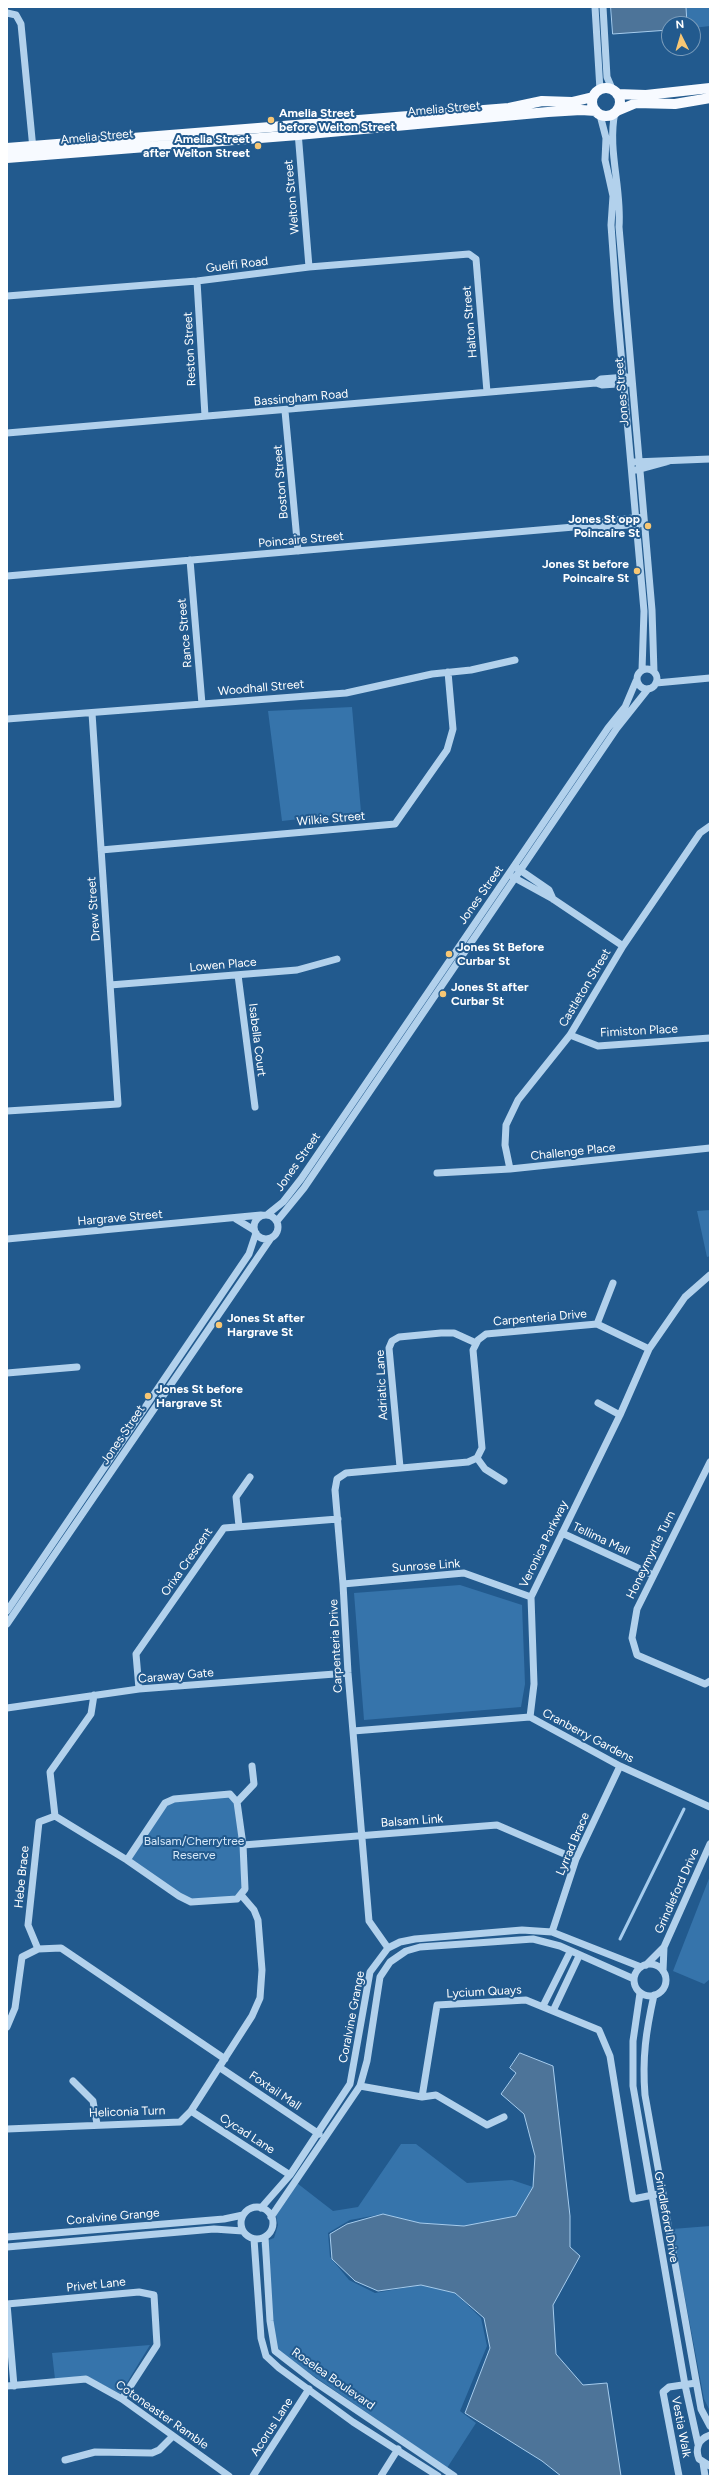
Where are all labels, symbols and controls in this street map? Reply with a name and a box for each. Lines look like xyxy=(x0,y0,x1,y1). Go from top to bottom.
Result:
north arrow xyxy=(661,16,701,56)
text: N xyxy=(675,18,685,31)
street label: Amelia Street xyxy=(407,99,481,119)
place label: Amelia Street before Welton Street xyxy=(279,106,395,134)
marker: Amelia Street before Welton Street xyxy=(266,115,276,125)
street label: Amelia Street xyxy=(60,127,134,147)
place label: Amelia Street after Welton Street xyxy=(143,132,250,160)
marker: Amelia Street after Welton Street xyxy=(253,141,263,151)
street label: Welton Street xyxy=(282,159,302,235)
street label: Guelfi Road xyxy=(205,254,269,276)
street label: Halton Street xyxy=(460,285,480,359)
street label: Reston Street xyxy=(181,311,199,387)
street label: Jones Street xyxy=(612,357,632,427)
street label: Bassingham Road xyxy=(253,387,349,409)
street label: Boston Street xyxy=(271,444,291,520)
place label: Jones St opp Poincaire St xyxy=(568,512,640,540)
marker: Jones St opp Poincaire St xyxy=(643,521,653,531)
street label: Poincaire Street xyxy=(258,529,344,551)
place label: Jones St before Poincaire St xyxy=(542,557,629,585)
marker: Jones St before Poincaire St xyxy=(632,566,642,576)
street label: Rance Street xyxy=(175,598,195,668)
street label: Woodhall Street xyxy=(217,677,305,699)
street label: Wilkie Street xyxy=(296,809,366,829)
street label: Jones Street xyxy=(455,863,507,927)
street label: Drew Street xyxy=(85,876,103,942)
place label: Jones St Before Curbar St xyxy=(457,940,544,968)
street label: Castleton Street xyxy=(556,946,614,1030)
marker: Jones St Before Curbar St xyxy=(444,949,454,959)
street label: Lowen Place xyxy=(189,955,257,975)
place label: Jones St after Curbar St xyxy=(451,980,528,1008)
marker: Jones St after Curbar St xyxy=(438,989,448,999)
street label: Isabella Court xyxy=(245,1002,269,1078)
street label: Fimiston Place xyxy=(600,1022,678,1040)
street label: Jones Street xyxy=(272,1130,324,1194)
street label: Challenge Place xyxy=(530,1140,616,1164)
street label: Hargrave Street xyxy=(77,1207,163,1229)
street label: Carpenteria Drive xyxy=(493,1307,587,1329)
place label: Jones St after Hargrave St xyxy=(227,1311,304,1339)
marker: Jones St after Hargrave St xyxy=(214,1320,224,1330)
street label: Adriatic Lane xyxy=(373,1349,391,1421)
place label: Jones St before Hargrave St xyxy=(156,1382,243,1410)
marker: Jones St before Hargrave St xyxy=(143,1391,153,1401)
street label: Jones Street xyxy=(98,1403,148,1467)
street label: Veronica Parkway xyxy=(517,1498,571,1590)
street label: Honeymyrtle Turn xyxy=(623,1509,679,1601)
street label: Tellima Mall xyxy=(570,1520,632,1558)
street label: Orixa Crescent xyxy=(158,1525,216,1599)
street label: Sunrose Link xyxy=(391,1556,461,1576)
street label: Carpenteria Drive xyxy=(326,1599,346,1693)
street label: Caraway Gate xyxy=(138,1666,214,1686)
street label: Cranberry Gardens xyxy=(540,1706,636,1766)
street label: Lyrrad Brace xyxy=(553,1810,593,1878)
street label: Balsam Link xyxy=(380,1812,444,1830)
park label: Balsam/Cherrytree Reserve xyxy=(144,1834,244,1862)
street label: Hebe Brace xyxy=(12,1845,32,1909)
street label: Grindleford Drive xyxy=(652,1846,702,1936)
street label: Coralvine Grange xyxy=(336,1970,368,2064)
street label: Lycium Quays xyxy=(446,1983,522,2001)
street label: Foxtail Mall xyxy=(246,2068,304,2114)
street label: Heliconia Turn xyxy=(89,2103,165,2121)
street label: Cycad Lane xyxy=(217,2111,277,2157)
street label: Grindleford Drive xyxy=(651,2170,681,2264)
street label: Coralvine Grange xyxy=(66,2206,160,2228)
street label: Privet Lane xyxy=(66,2275,126,2295)
street label: Roselea Boulevard xyxy=(289,2345,377,2413)
street label: Cotoneaster Ramble xyxy=(113,2378,211,2452)
street label: Acorus Lane xyxy=(248,2395,296,2459)
street label: Vestia Walk xyxy=(668,2395,694,2459)

